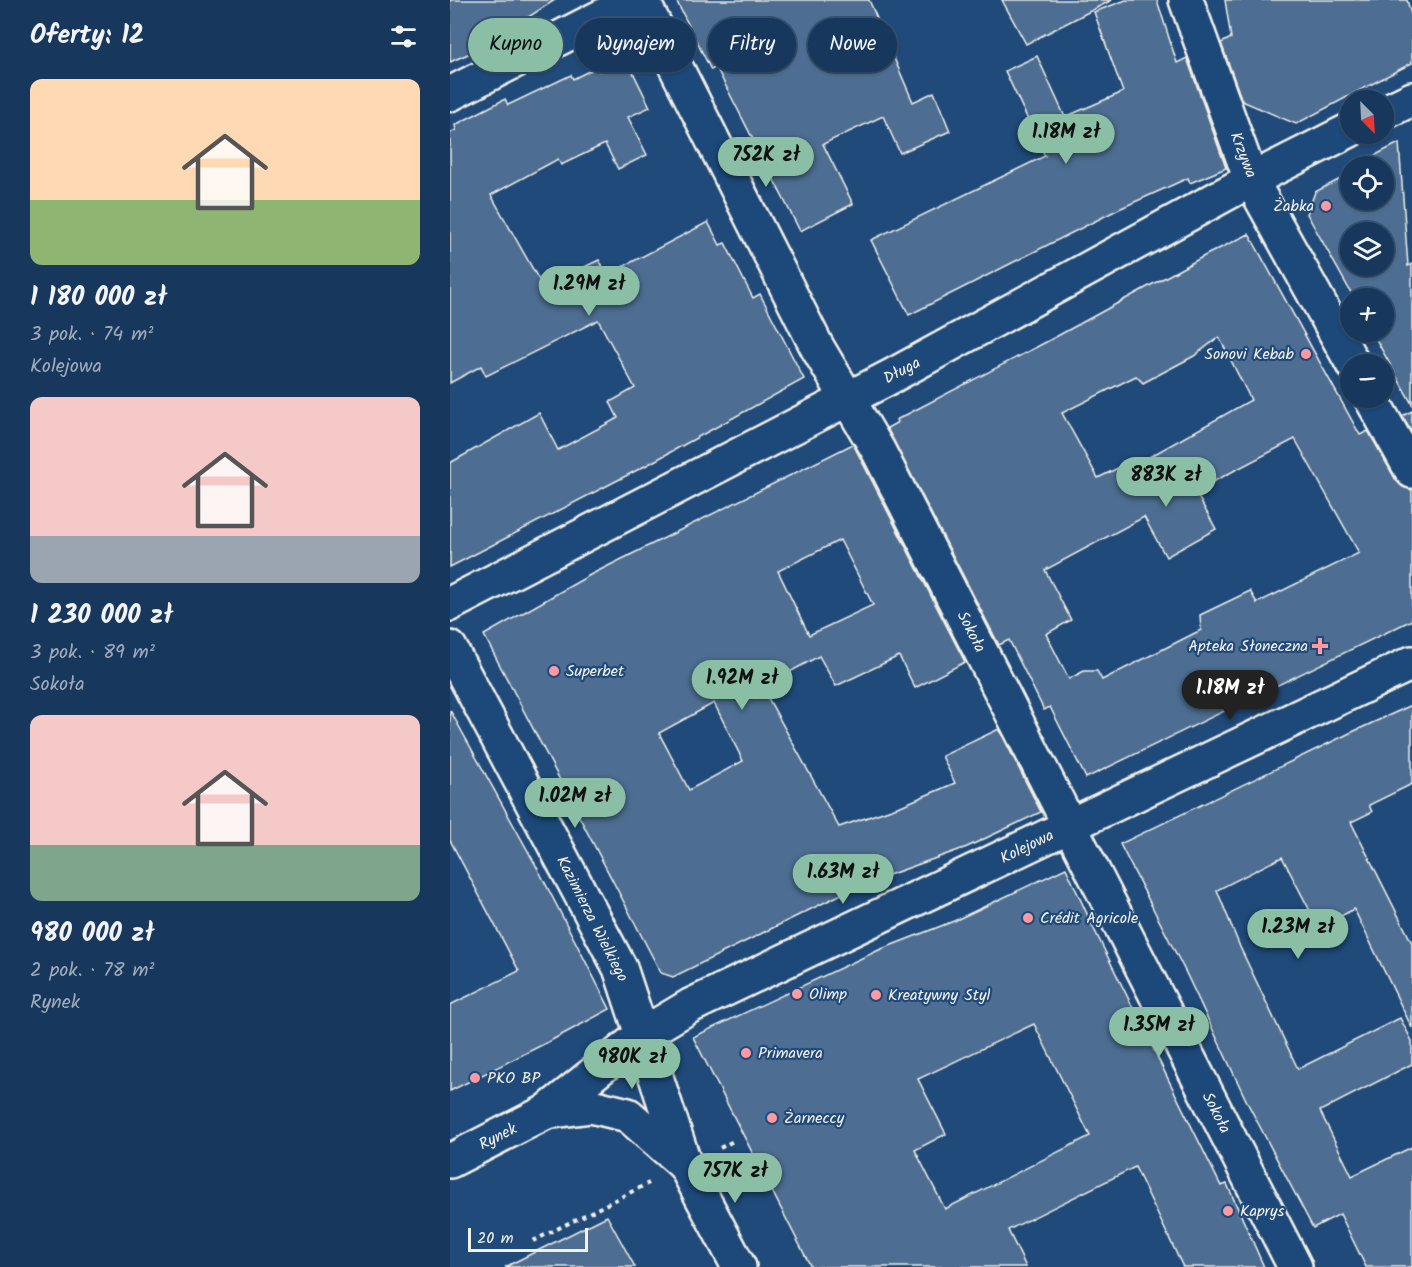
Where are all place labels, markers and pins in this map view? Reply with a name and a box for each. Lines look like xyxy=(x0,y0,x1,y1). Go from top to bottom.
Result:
pin: 1.18M zł xyxy=(1004,114,1128,165)
pin: 752K zł xyxy=(711,137,821,188)
place label: Żabka xyxy=(1273,194,1314,219)
marker: Żabka xyxy=(1319,199,1333,213)
pin: 1.29M zł xyxy=(527,266,651,317)
place label: Sonovi Kebab xyxy=(1205,342,1295,367)
marker: Sonovi Kebab xyxy=(1299,347,1313,361)
pin: 883K zł xyxy=(1111,457,1221,508)
place label: Apteka Słoneczna xyxy=(1188,634,1308,659)
marker: Apteka Słoneczna xyxy=(1313,639,1327,653)
place label: Superbet xyxy=(566,659,625,684)
pin: 1.92M zł xyxy=(680,660,804,711)
marker: Superbet xyxy=(547,664,561,678)
pin: 1.18M zł xyxy=(1168,670,1292,721)
pin: 1.02M zł xyxy=(513,778,637,829)
pin: 1.63M zł xyxy=(781,854,905,905)
place label: Crédit Agricole xyxy=(1040,906,1138,931)
pin: 1.23M zł xyxy=(1236,909,1360,960)
marker: Crédit Agricole xyxy=(1021,911,1035,925)
place label: Olimp xyxy=(809,982,847,1007)
place label: Kreatywny Styl xyxy=(888,983,991,1008)
marker: Olimp xyxy=(790,987,804,1001)
marker: Kreatywny Styl xyxy=(869,988,883,1002)
pin: 1.35M zł xyxy=(1097,1007,1221,1058)
pin: 980K zł xyxy=(577,1039,687,1090)
place label: Primavera xyxy=(758,1041,823,1066)
marker: Primavera xyxy=(739,1046,753,1060)
place label: PKO BP xyxy=(487,1066,541,1091)
marker: PKO BP xyxy=(468,1071,482,1085)
place label: Żarneccy xyxy=(784,1106,845,1131)
marker: Żarneccy xyxy=(765,1111,779,1125)
pin: 757K zł xyxy=(680,1153,790,1204)
place label: Kaprys xyxy=(1240,1199,1284,1224)
marker: Kaprys xyxy=(1221,1204,1235,1218)

